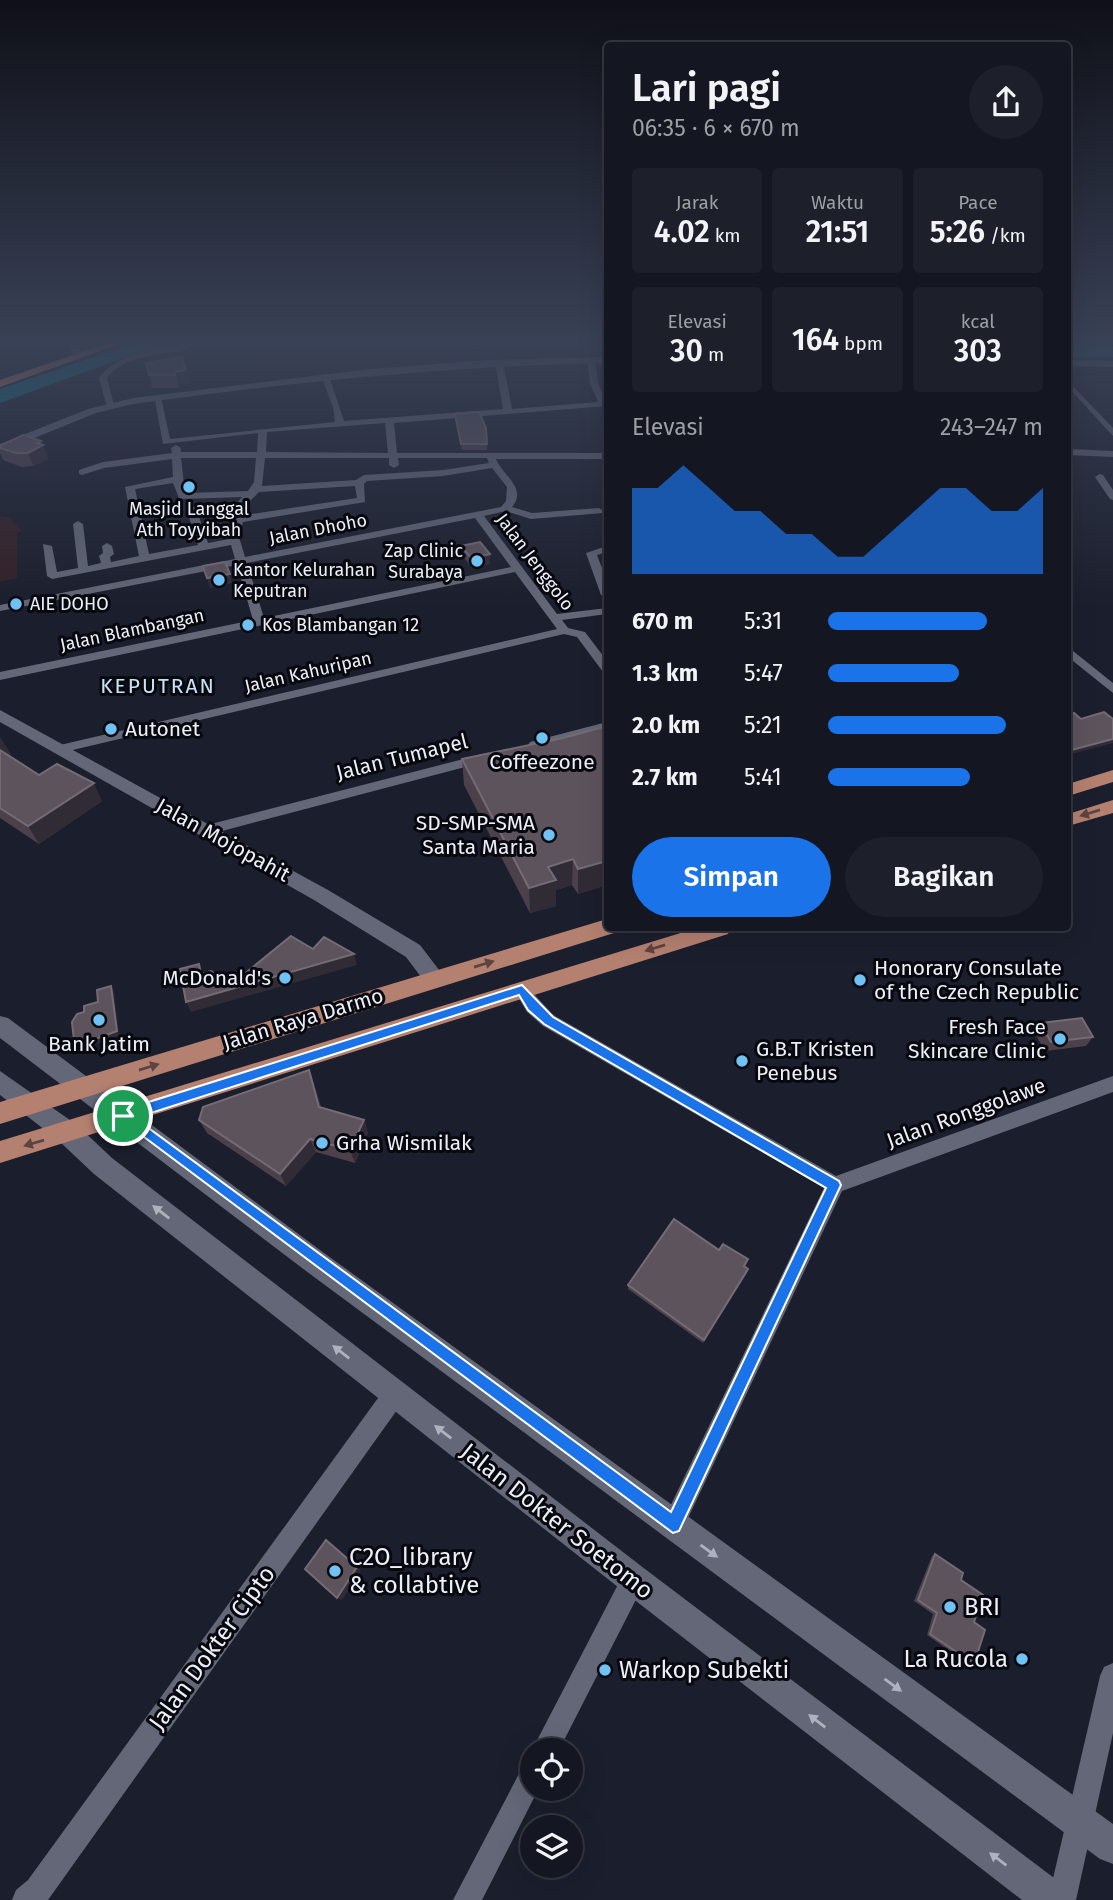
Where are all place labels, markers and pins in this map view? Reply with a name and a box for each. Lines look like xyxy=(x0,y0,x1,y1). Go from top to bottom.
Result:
marker: Masjid Langgal Ath Toyyibah xyxy=(181,479,197,495)
place label: Masjid Langgal Ath Toyyibah xyxy=(129,498,249,541)
place label: Zap Clinic Surabaya xyxy=(384,540,463,583)
marker: Zap Clinic Surabaya xyxy=(469,553,485,569)
place label: Kantor Kelurahan Keputran xyxy=(233,559,375,602)
marker: Kantor Kelurahan Keputran xyxy=(211,572,227,588)
place label: AIE DOHO xyxy=(30,593,109,615)
marker: AIE DOHO xyxy=(8,596,24,612)
place label: Kos Blambangan 12 xyxy=(262,614,419,636)
marker: Kos Blambangan 12 xyxy=(240,617,256,633)
place label: Autonet xyxy=(125,716,201,742)
marker: Autonet xyxy=(103,721,119,737)
marker: Coffeezone xyxy=(534,730,550,746)
place label: Coffeezone xyxy=(489,749,595,775)
place label: SD-SMP-SMA Santa Maria xyxy=(416,810,535,860)
marker: SD-SMP-SMA Santa Maria xyxy=(541,827,557,843)
place label: Honorary Consulate of the Czech Republic xyxy=(874,955,1079,1005)
place label: McDonald's xyxy=(163,965,271,991)
marker: McDonald's xyxy=(277,970,293,986)
marker: Honorary Consulate of the Czech Republic xyxy=(852,972,868,988)
marker: Bank Jatim xyxy=(91,1012,107,1028)
place label: Fresh Face Skincare Clinic xyxy=(908,1014,1046,1064)
place label: Bank Jatim xyxy=(48,1031,150,1057)
marker: Fresh Face Skincare Clinic xyxy=(1052,1031,1068,1047)
place label: G.B.T Kristen Penebus xyxy=(756,1036,874,1086)
marker: G.B.T Kristen Penebus xyxy=(734,1053,750,1069)
pin xyxy=(93,1086,153,1146)
place label: Grha Wismilak xyxy=(336,1130,472,1156)
marker: Grha Wismilak xyxy=(314,1135,330,1151)
place label: C2O_library & collabtive xyxy=(349,1543,479,1599)
marker: C2O_library & collabtive xyxy=(327,1563,343,1579)
place label: BRI xyxy=(964,1593,1000,1621)
marker: BRI xyxy=(942,1599,958,1615)
place label: La Rucola xyxy=(903,1645,1008,1673)
marker: La Rucola xyxy=(1014,1651,1030,1667)
place label: Warkop Subekti xyxy=(619,1656,789,1684)
marker: Warkop Subekti xyxy=(597,1662,613,1678)

